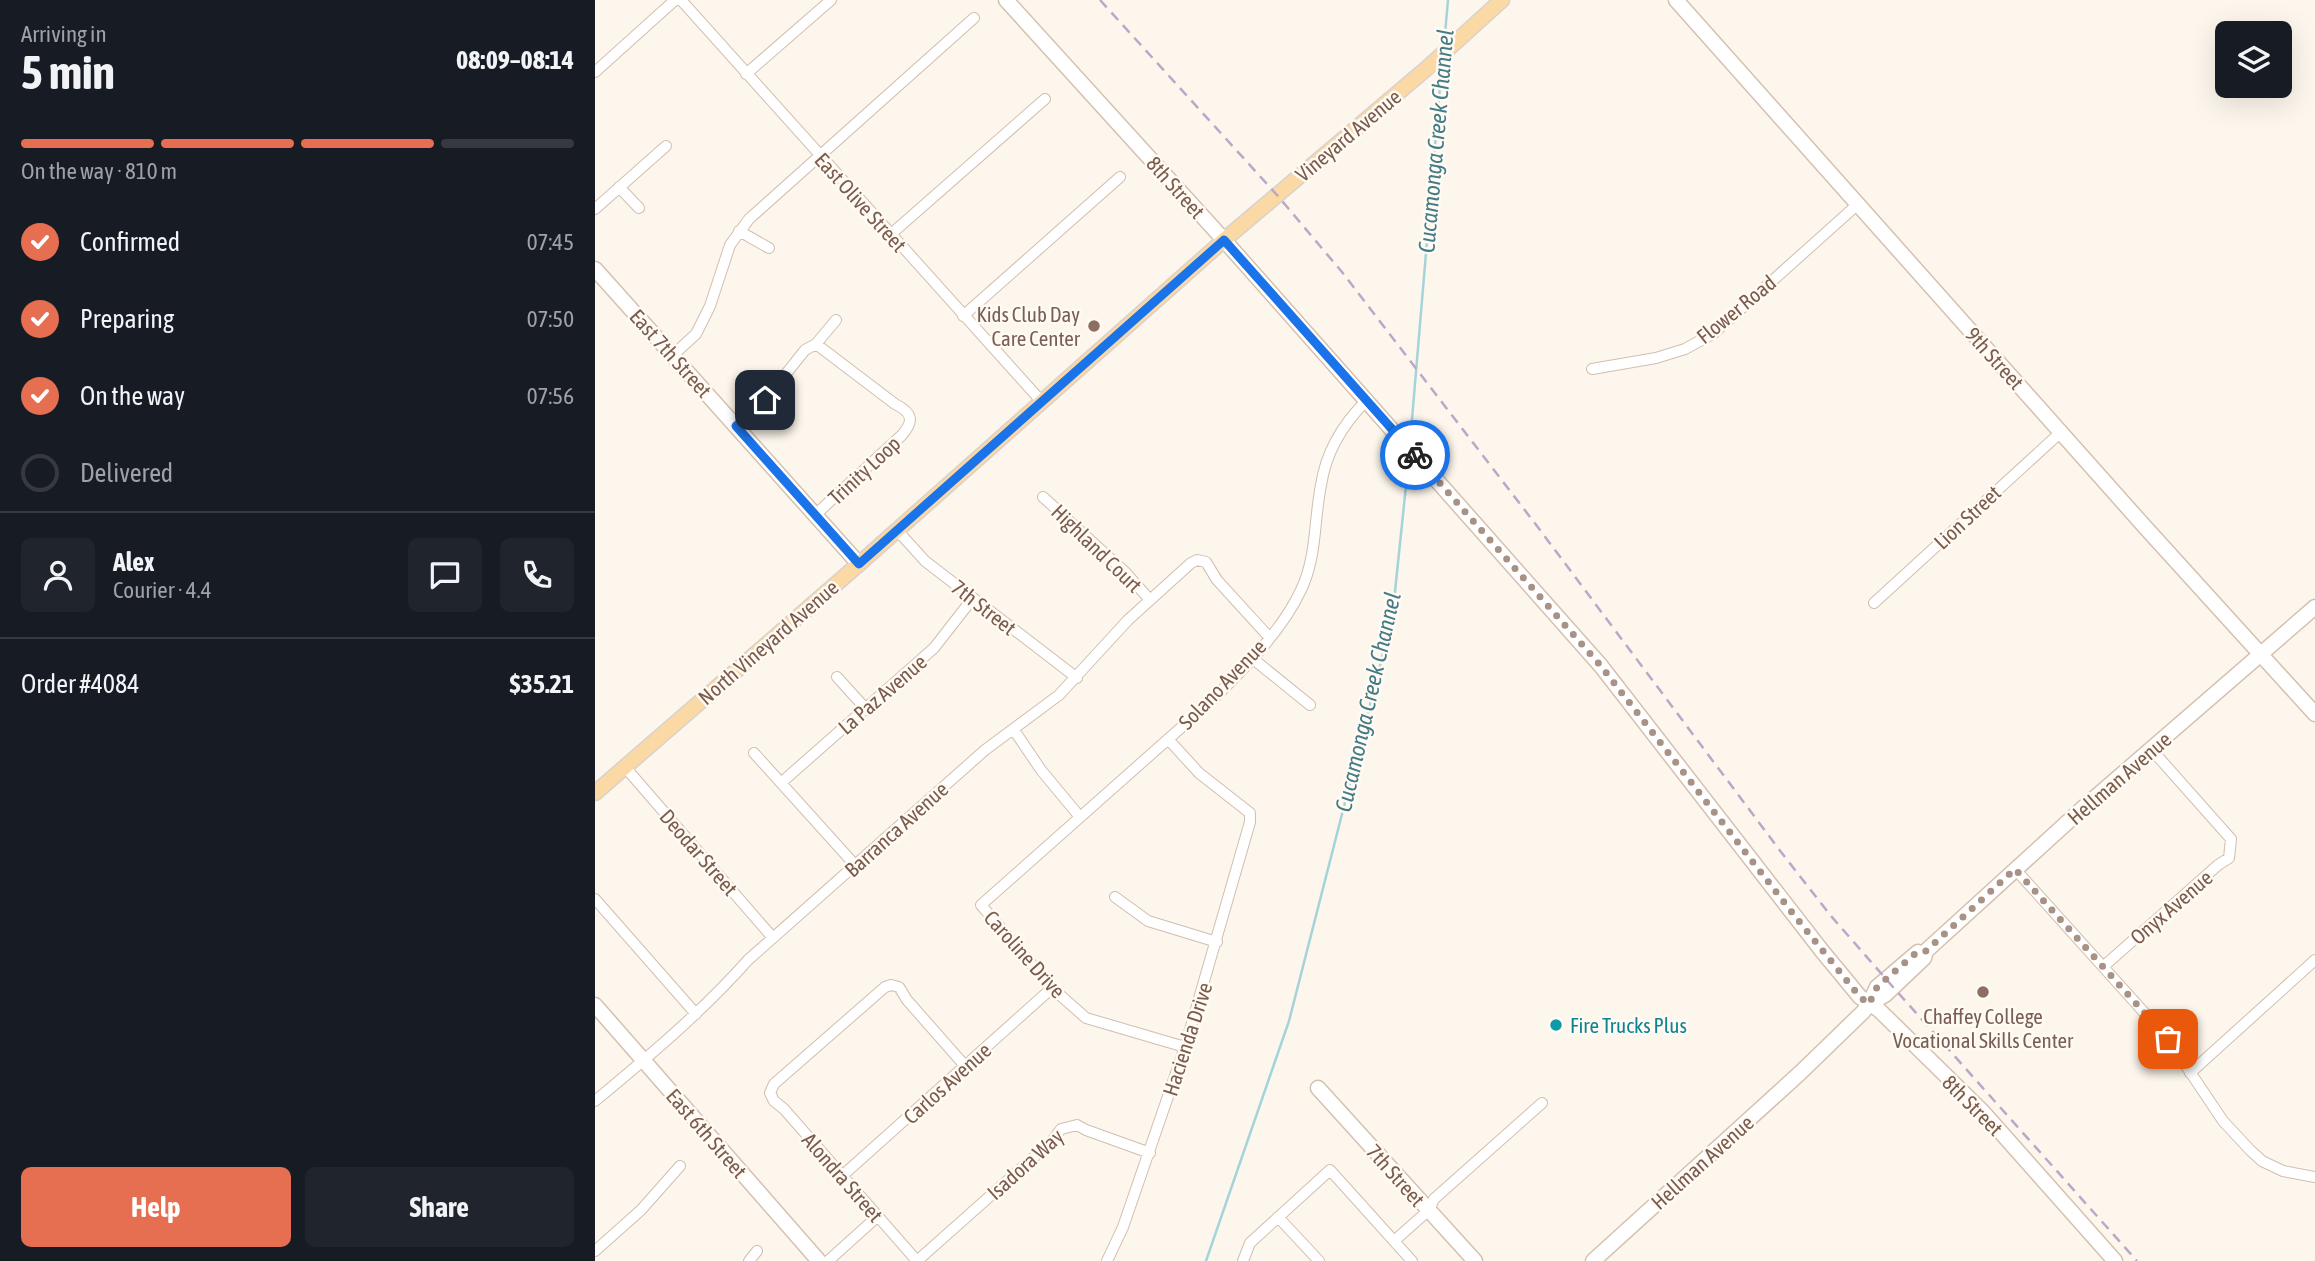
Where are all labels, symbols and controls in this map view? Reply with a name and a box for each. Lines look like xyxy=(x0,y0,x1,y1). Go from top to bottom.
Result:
text: Arriving in xyxy=(21,21,107,47)
map controls xyxy=(2215,21,2292,98)
button: layers xyxy=(2215,21,2292,98)
water label: Cucamonga Creek Channel xyxy=(1413,28,1459,254)
text: 08:09–08:14 xyxy=(456,45,574,75)
text: 5 min xyxy=(21,46,115,99)
street label: Vineyard Avenue xyxy=(1290,84,1406,186)
street label: East Olive Street xyxy=(810,148,912,256)
street label: 8th Street xyxy=(1142,151,1210,223)
text: On the way · 810 m xyxy=(21,158,177,184)
icon: check xyxy=(21,223,59,261)
text: Confirmed xyxy=(80,227,180,257)
text: 07:45 xyxy=(527,229,574,255)
street label: Flower Road xyxy=(1692,270,1780,348)
icon: check xyxy=(21,300,59,338)
place label: Kids Club Day Care Center xyxy=(976,302,1081,350)
text: Preparing xyxy=(80,304,174,334)
street label: East 7th Street xyxy=(625,304,717,402)
text: 07:50 xyxy=(527,306,574,332)
marker: Kids Club Day Care Center xyxy=(1086,318,1102,334)
street label: 9th Street xyxy=(1961,322,2029,394)
pin xyxy=(735,370,795,430)
icon: check xyxy=(21,377,59,415)
text: On the way xyxy=(80,381,185,411)
icon: home xyxy=(746,381,784,419)
text: 07:56 xyxy=(527,383,574,409)
courier xyxy=(1380,420,1450,490)
street label: Trinity Loop xyxy=(823,431,905,509)
icon: bike xyxy=(1396,436,1434,474)
text: Delivered xyxy=(80,458,173,488)
street label: Lion Street xyxy=(1929,480,2005,554)
street label: Highland Court xyxy=(1047,499,1147,597)
button: person xyxy=(21,538,95,612)
button: chat xyxy=(408,538,482,612)
button: phone xyxy=(500,538,574,612)
text: Alex xyxy=(113,547,154,577)
street label: 7th Street xyxy=(947,574,1021,640)
street label: North Vineyard Avenue xyxy=(693,575,843,709)
text: Courier · 4.4 xyxy=(113,577,212,603)
water label: Cucamonga Creek Channel xyxy=(1330,590,1406,814)
street label: Solano Avenue xyxy=(1173,634,1271,734)
street label: La Paz Avenue xyxy=(833,649,931,739)
text: Order #4084 xyxy=(21,669,140,699)
text: $35.21 xyxy=(510,669,574,699)
street label: Hellman Avenue xyxy=(2062,727,2176,829)
street label: Barranca Avenue xyxy=(840,777,952,881)
street label: Deodar Street xyxy=(655,804,743,900)
street label: Onyx Avenue xyxy=(2125,865,2217,949)
street label: Caroline Drive xyxy=(980,905,1070,1003)
street label: Hacienda Drive xyxy=(1157,979,1217,1099)
marker: Chaffey College Vocational Skills Center xyxy=(1975,984,1991,1000)
place label: Chaffey College Vocational Skills Center xyxy=(1893,1004,2074,1052)
pin xyxy=(2138,1009,2198,1069)
place label: Fire Trucks Plus xyxy=(1570,1013,1687,1037)
marker: Fire Trucks Plus xyxy=(1548,1017,1564,1033)
icon: bag xyxy=(2149,1020,2187,1058)
street label: Carlos Avenue xyxy=(898,1038,996,1128)
street label: 8th Street xyxy=(1938,1070,2008,1140)
street label: East 6th Street xyxy=(662,1084,752,1182)
street label: Hellman Avenue xyxy=(1646,1110,1758,1214)
street label: Isadora Way xyxy=(982,1123,1068,1204)
street label: Alondra Street xyxy=(798,1128,888,1226)
street label: 7th Street xyxy=(1362,1139,1430,1211)
button: Help xyxy=(21,1167,291,1247)
button: Share xyxy=(305,1167,574,1247)

